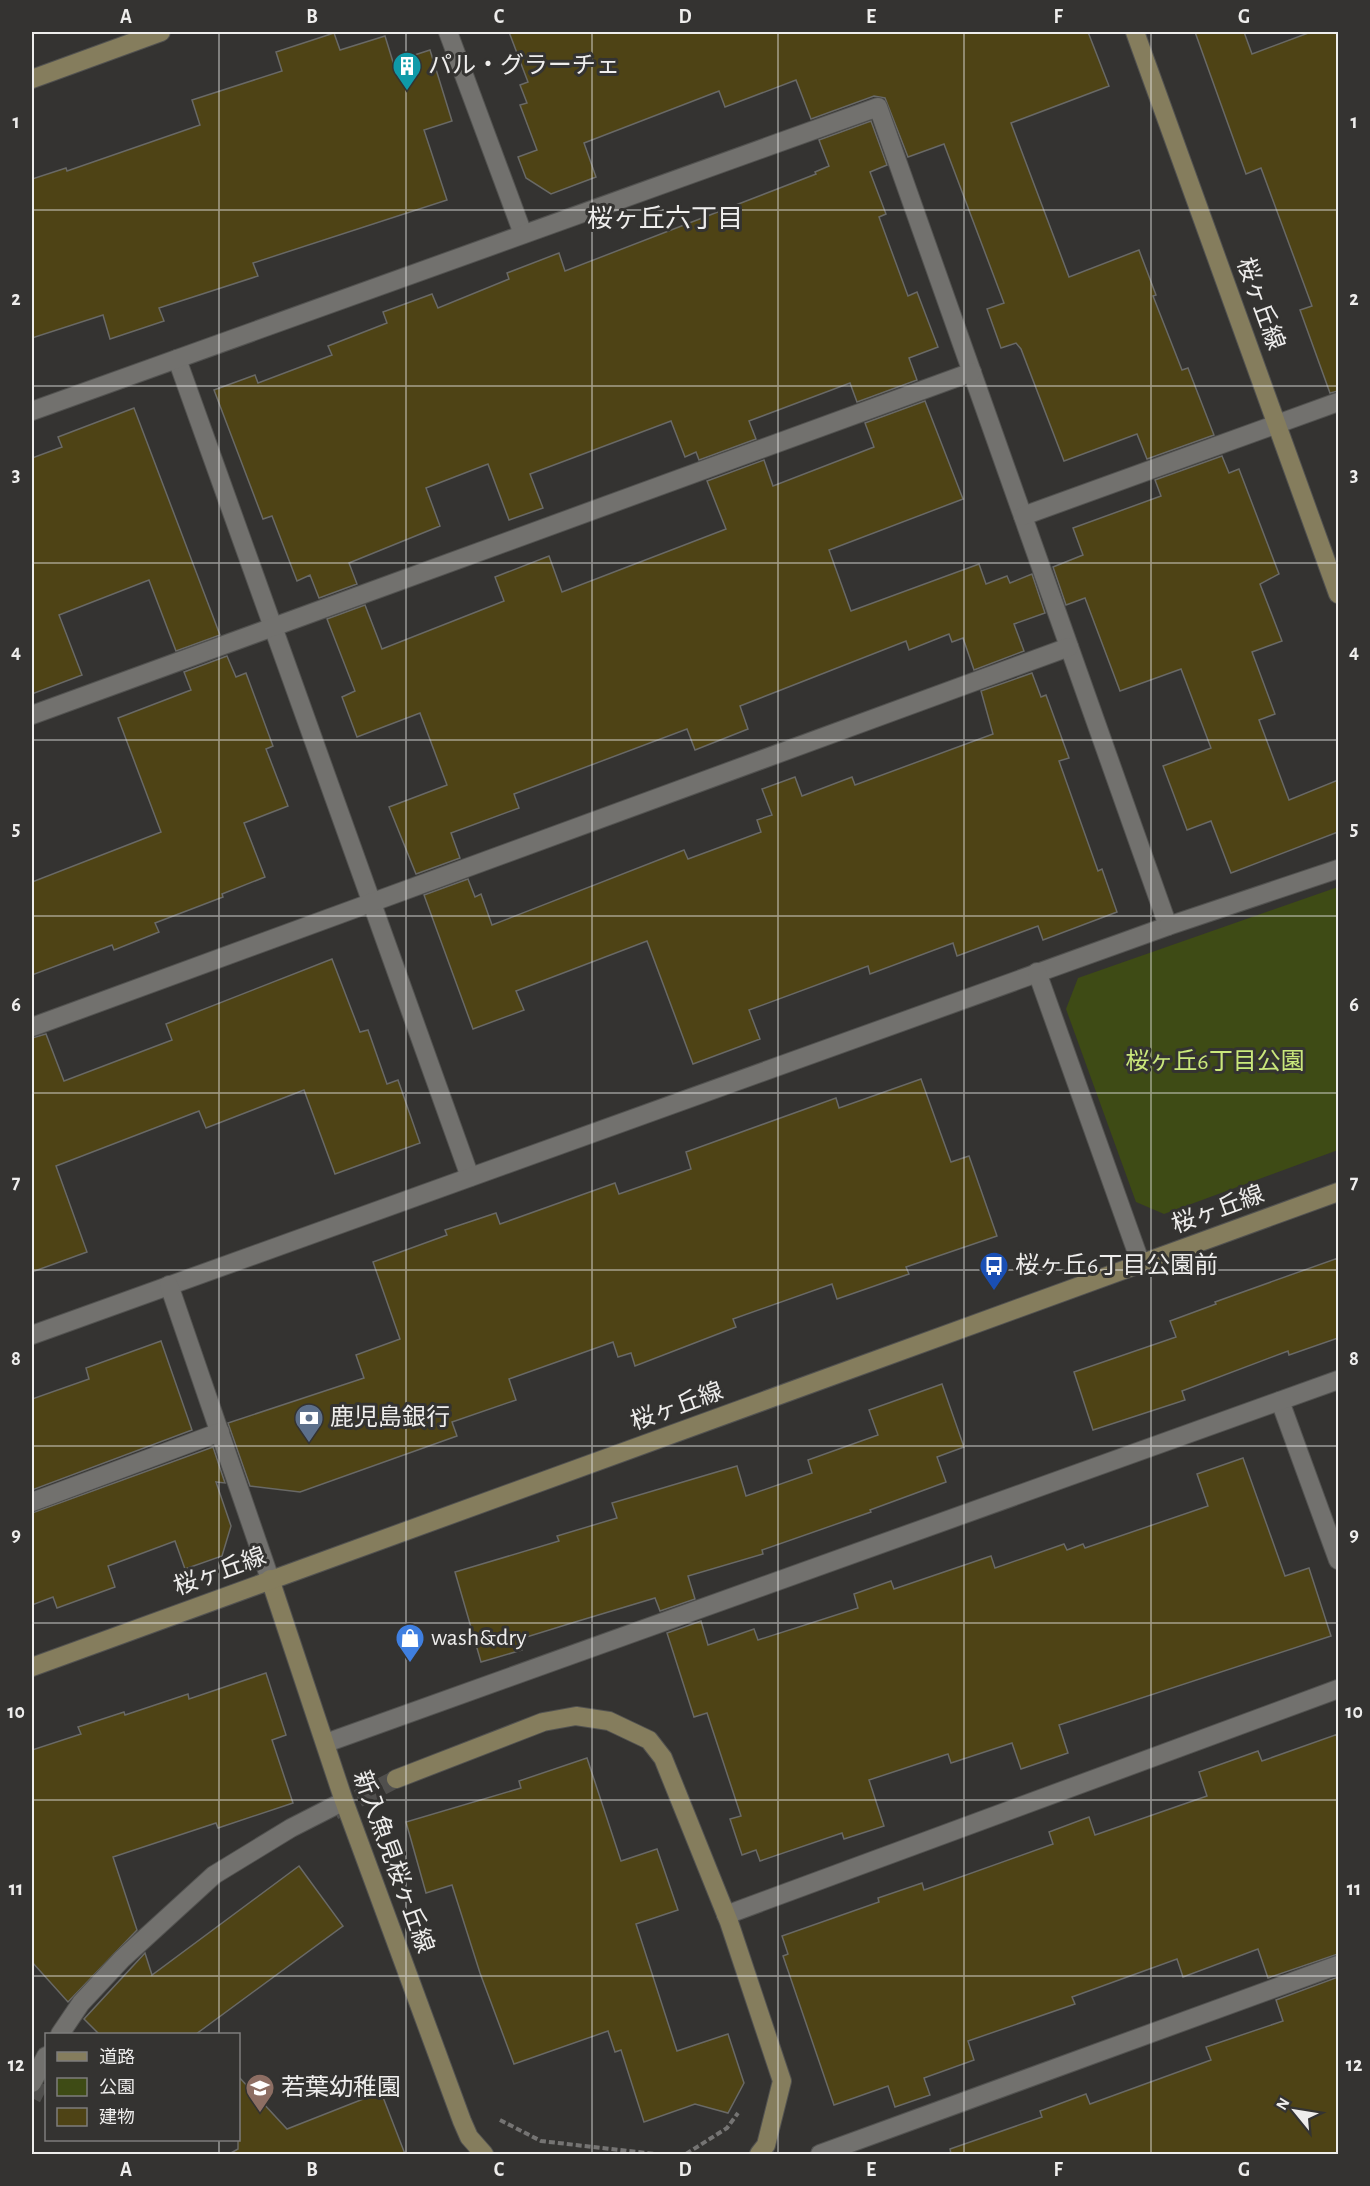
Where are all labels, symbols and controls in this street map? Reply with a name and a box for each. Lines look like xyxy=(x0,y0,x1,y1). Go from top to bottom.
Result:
text: A xyxy=(120,7,132,27)
text: B xyxy=(306,7,318,27)
text: C xyxy=(494,7,505,27)
text: D xyxy=(678,7,692,27)
text: E xyxy=(866,7,876,27)
text: F xyxy=(1053,7,1063,27)
text: G xyxy=(1238,7,1250,27)
building icon: パル・グラーチェ xyxy=(391,50,423,92)
place label: パル・グラーチェ xyxy=(428,52,620,78)
text: 1 xyxy=(12,112,20,132)
text: 1 xyxy=(1350,112,1358,132)
district label: 桜ヶ丘六丁目 xyxy=(587,205,743,232)
street label: 桜ヶ丘線 xyxy=(1232,254,1290,353)
text: 2 xyxy=(11,289,21,309)
text: 2 xyxy=(1349,289,1359,309)
text: 3 xyxy=(12,465,20,485)
text: 3 xyxy=(1350,465,1358,485)
text: 4 xyxy=(11,642,21,662)
text: 4 xyxy=(1349,642,1359,662)
text: 5 xyxy=(12,819,20,839)
text: 5 xyxy=(1350,819,1358,839)
text: 6 xyxy=(11,995,21,1015)
text: 6 xyxy=(1349,995,1359,1015)
park label: 桜ヶ丘6丁目公園 xyxy=(1125,1048,1305,1074)
text: 7 xyxy=(12,1172,21,1192)
text: 7 xyxy=(1350,1172,1359,1192)
street label: 桜ヶ丘線 xyxy=(1168,1180,1267,1238)
bus stop icon: 桜ヶ丘6丁目公園前 xyxy=(978,1250,1010,1292)
place label: 桜ヶ丘6丁目公園前 xyxy=(1015,1252,1218,1278)
text: 8 xyxy=(11,1349,21,1369)
text: 8 xyxy=(1349,1349,1359,1369)
street label: 桜ヶ丘線 xyxy=(627,1377,726,1435)
bank icon: 鹿児島銀行 xyxy=(293,1402,325,1444)
place label: 鹿児島銀行 xyxy=(330,1404,450,1430)
text: 9 xyxy=(11,1525,21,1545)
text: 9 xyxy=(1349,1525,1359,1545)
street label: 桜ヶ丘線 xyxy=(170,1542,269,1600)
shop icon: wash&dry xyxy=(394,1622,426,1664)
place label: wash&dry xyxy=(431,1626,527,1650)
text: 10 xyxy=(7,1702,25,1722)
text: 10 xyxy=(1345,1702,1363,1722)
street label: 新入魚見桜ヶ丘線 xyxy=(349,1767,439,1956)
text: 11 xyxy=(9,1879,23,1899)
text: 11 xyxy=(1347,1879,1361,1899)
legend xyxy=(45,2033,240,2141)
text: 道路 xyxy=(99,2047,135,2067)
text: 12 xyxy=(8,2055,24,2075)
text: 12 xyxy=(1346,2055,1362,2075)
school or university icon: 若葉幼稚園 xyxy=(244,2072,276,2114)
place label: 若葉幼稚園 xyxy=(281,2074,401,2100)
text: 公園 xyxy=(99,2078,135,2097)
north arrow xyxy=(1265,2081,1325,2141)
text: N xyxy=(1273,2095,1293,2113)
text: 建物 xyxy=(99,2107,135,2127)
text: A xyxy=(120,2160,132,2180)
text: B xyxy=(306,2160,318,2180)
text: C xyxy=(494,2160,505,2180)
text: D xyxy=(678,2160,692,2180)
text: E xyxy=(866,2160,876,2180)
text: F xyxy=(1053,2160,1063,2180)
text: G xyxy=(1238,2160,1250,2180)

